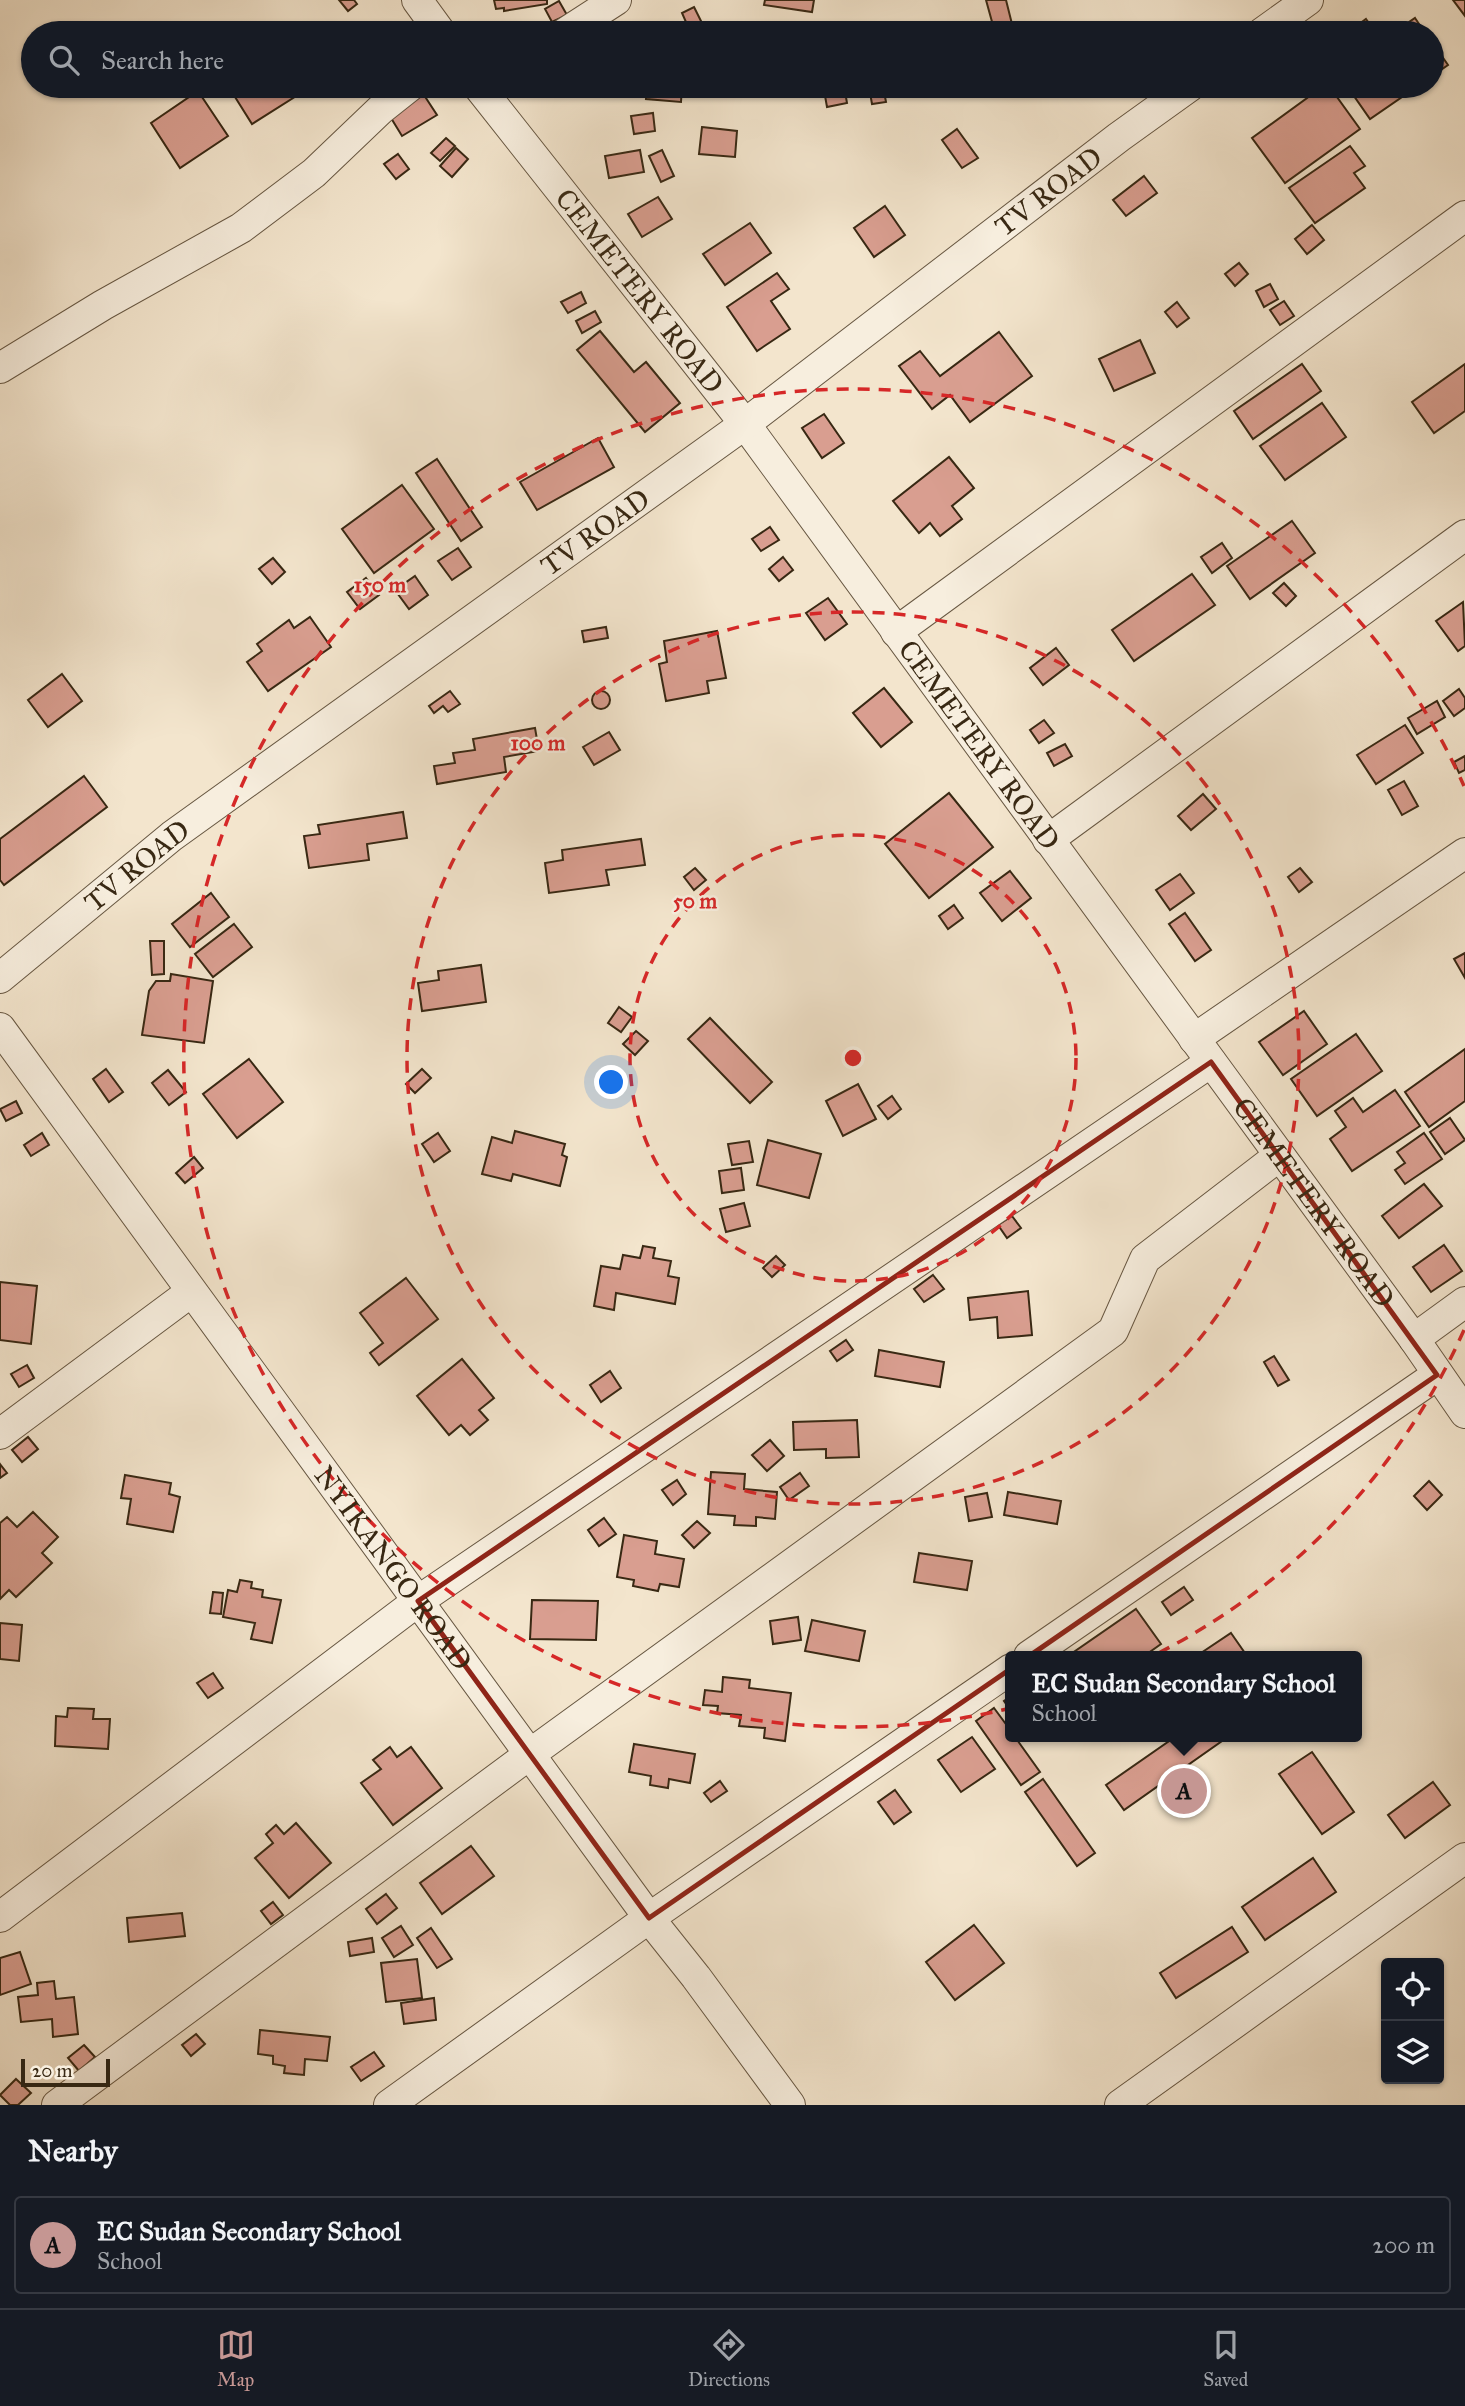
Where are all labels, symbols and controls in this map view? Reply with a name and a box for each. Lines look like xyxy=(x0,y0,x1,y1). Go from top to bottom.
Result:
search box xyxy=(21,21,1444,98)
icon: search xyxy=(45,41,83,79)
text: Search here xyxy=(101,44,224,76)
street label: TV ROAD xyxy=(988,139,1109,244)
street label: CEMETERY ROAD xyxy=(548,181,731,400)
street label: TV ROAD xyxy=(534,481,656,583)
text: 150 m xyxy=(354,572,406,598)
street label: CEMETERY ROAD xyxy=(891,633,1068,856)
text: 100 m xyxy=(511,730,566,756)
street label: TV ROAD xyxy=(77,812,196,919)
text: 50 m xyxy=(673,888,717,914)
centre of rings xyxy=(841,1046,865,1070)
your location xyxy=(594,1065,628,1099)
street label: CEMETERY ROAD xyxy=(1226,1091,1402,1314)
street label: NYIKANGO ROAD xyxy=(307,1458,480,1677)
popup xyxy=(1005,1651,1362,1742)
text: EC Sudan Secondary School xyxy=(1032,1667,1335,1699)
text: School xyxy=(1032,1699,1097,1727)
pin: A xyxy=(1161,1765,1207,1817)
map controls xyxy=(1381,1958,1444,2084)
button: locate xyxy=(1381,1958,1444,2021)
button: layers xyxy=(1381,2021,1444,2084)
scale bar xyxy=(21,2056,110,2088)
text: 20 m xyxy=(32,2059,73,2082)
text: Nearby xyxy=(28,2133,118,2169)
text: EC Sudan Secondary School xyxy=(97,2215,401,2247)
text: A xyxy=(45,2231,61,2259)
text: 200 m xyxy=(1373,2231,1435,2259)
text: School xyxy=(97,2247,162,2275)
tab: Map xyxy=(217,2326,255,2391)
tab: Directions xyxy=(688,2326,770,2391)
tab: Saved xyxy=(1203,2326,1248,2391)

